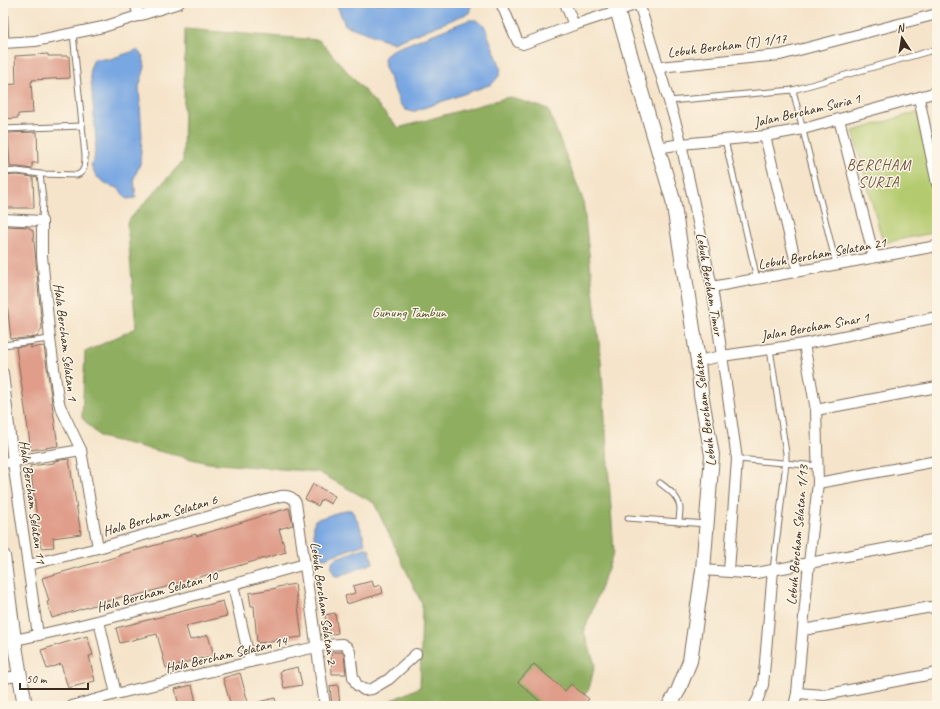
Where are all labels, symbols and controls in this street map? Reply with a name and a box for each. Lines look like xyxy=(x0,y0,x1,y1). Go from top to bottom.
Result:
north arrow xyxy=(882,18,922,58)
text: N xyxy=(895,20,907,36)
street label: Lebuh Bercham (T) 1/17 xyxy=(667,30,788,61)
street label: Jalan Bercham Suria 1 xyxy=(751,90,863,131)
district label: BERCHAM SURIA xyxy=(847,156,911,192)
street label: Lebuh Bercham Timur xyxy=(692,231,727,338)
street label: Lebuh Bercham Selatan 21 xyxy=(757,234,888,273)
street label: Hala Bercham Selatan 1 xyxy=(50,282,81,402)
park label: Gunung Tambun xyxy=(372,304,447,321)
street label: Jalan Bercham Sinar 1 xyxy=(759,308,871,345)
street label: Lebuh Bercham Selatan xyxy=(689,352,720,467)
street label: Hala Bercham Selatan 11 xyxy=(15,439,50,566)
street label: Lebuh Bercham Selatan 1/13 xyxy=(783,463,812,606)
street label: Hala Bercham Selatan 6 xyxy=(101,491,220,540)
street label: Lebuh Bercham Selatan 2 xyxy=(307,541,341,667)
street label: Hala Bercham Selatan 10 xyxy=(95,567,221,616)
street label: Hala Bercham Selatan 14 xyxy=(164,632,290,677)
scale bar xyxy=(20,665,88,691)
text: 50 m xyxy=(26,671,48,687)

